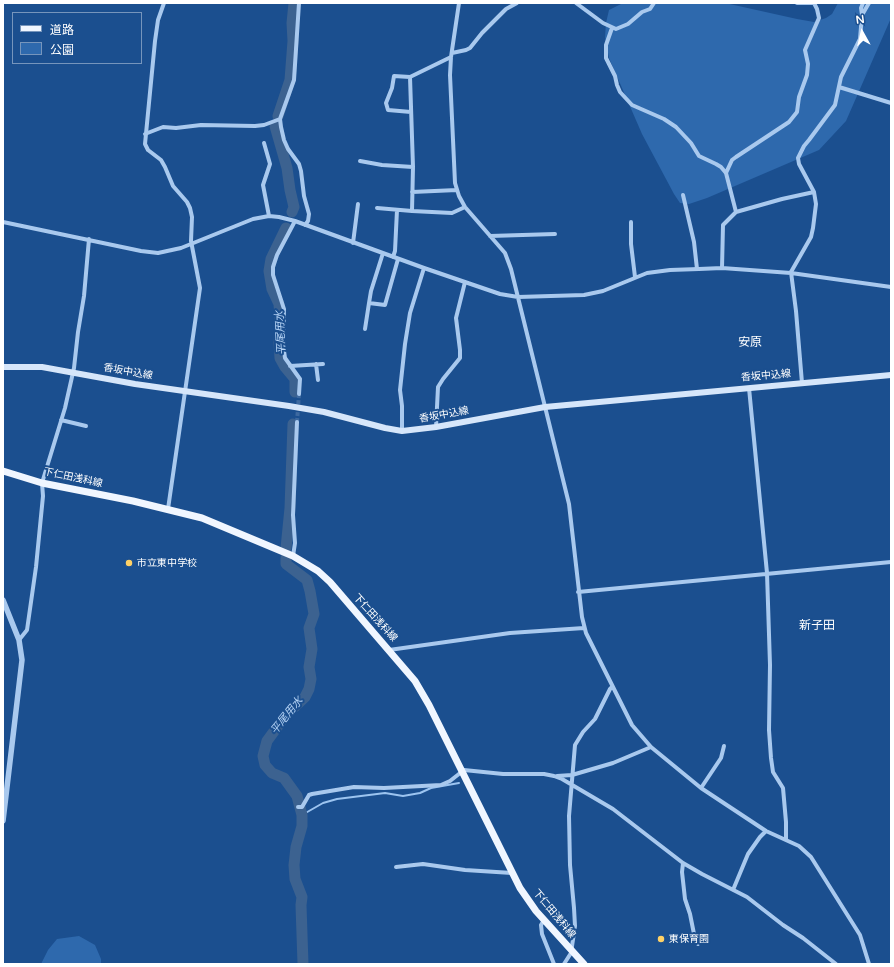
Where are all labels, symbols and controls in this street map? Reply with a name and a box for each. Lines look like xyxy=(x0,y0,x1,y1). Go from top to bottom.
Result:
legend xyxy=(12,12,142,64)
north arrow xyxy=(842,12,882,52)
text: N xyxy=(855,13,866,27)
text: 道路 xyxy=(50,23,74,37)
text: 公園 xyxy=(50,43,74,57)
water label: 平尾用水 xyxy=(273,311,289,355)
district label: 安原 xyxy=(738,336,762,350)
street label: 香坂中込線 xyxy=(102,362,154,382)
street label: 香坂中込線 xyxy=(741,368,791,384)
street label: 香坂中込線 xyxy=(418,405,470,425)
street label: 下仁田浅科線 xyxy=(42,466,104,490)
place label: 市立東中学校 xyxy=(137,557,197,569)
marker: 市立東中学校 xyxy=(124,558,134,568)
street label: 下仁田浅科線 xyxy=(350,592,400,644)
district label: 新子田 xyxy=(799,619,835,633)
water label: 平尾用水 xyxy=(268,695,306,737)
street label: 下仁田浅科線 xyxy=(530,887,578,941)
place label: 東保育園 xyxy=(669,933,709,945)
marker: 東保育園 xyxy=(656,934,666,944)

